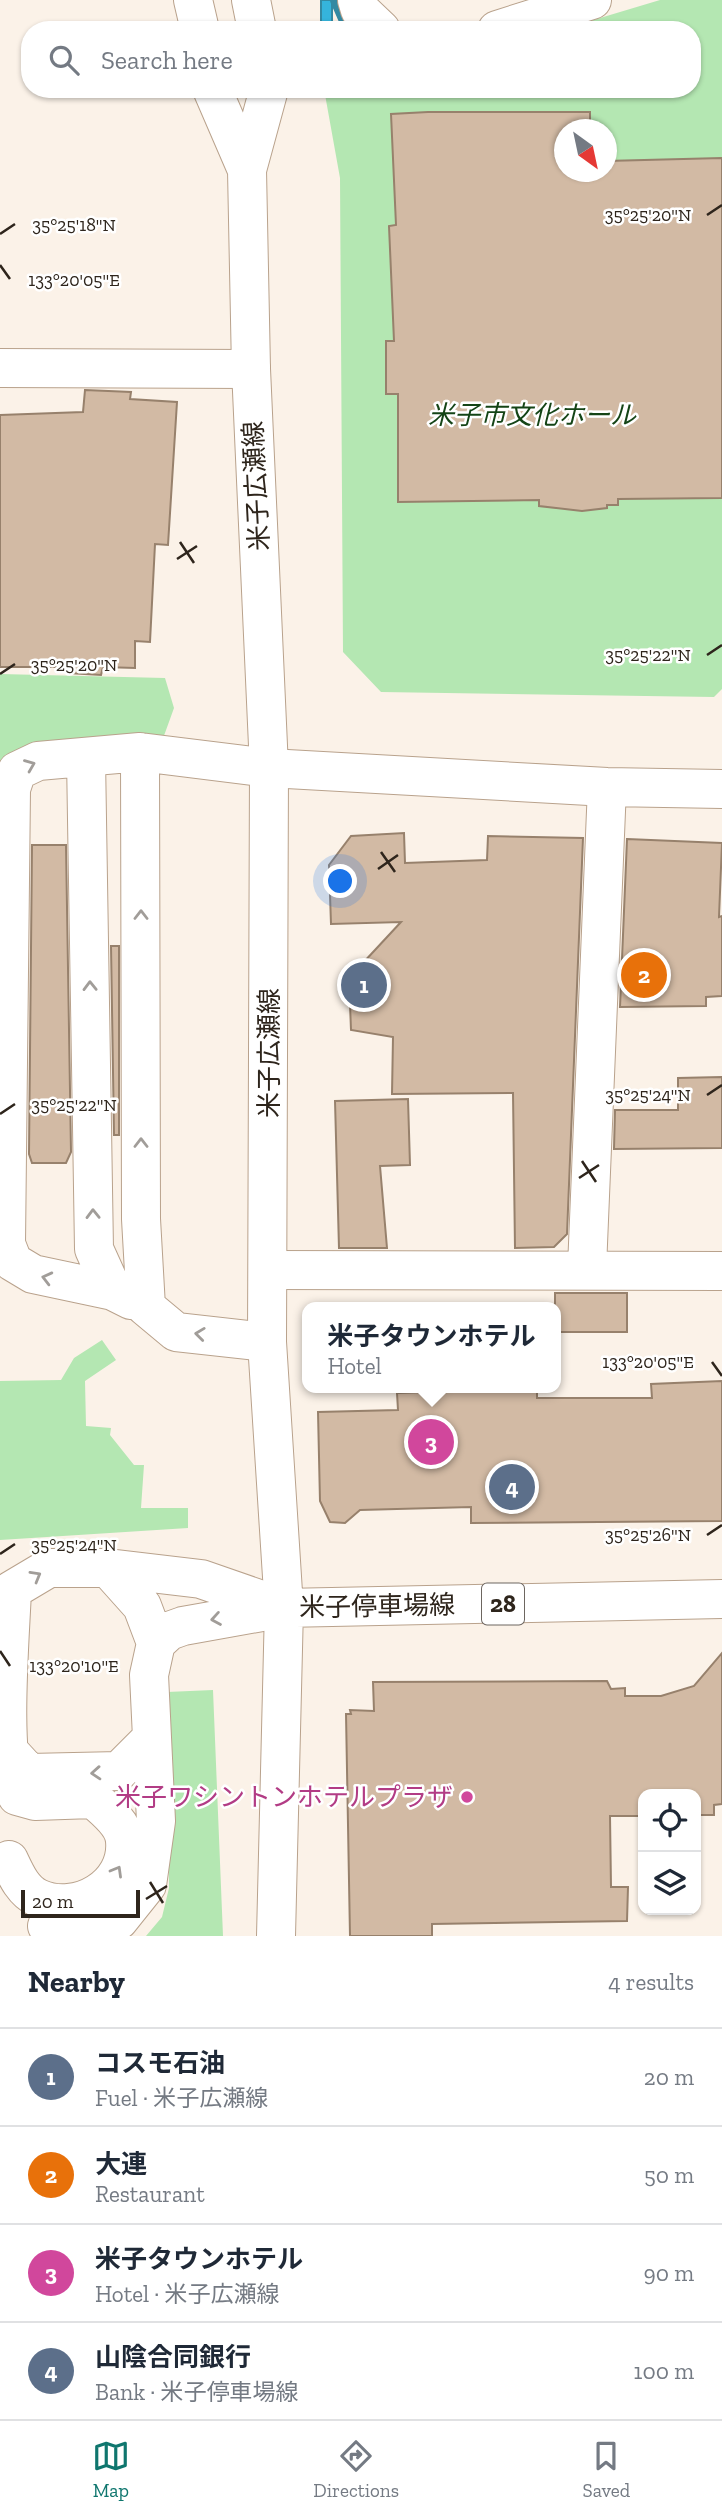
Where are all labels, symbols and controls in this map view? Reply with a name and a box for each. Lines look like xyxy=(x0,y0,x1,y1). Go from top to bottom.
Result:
search box xyxy=(21,21,701,98)
icon: search xyxy=(45,41,83,79)
text: Search here xyxy=(101,44,233,76)
north arrow xyxy=(554,119,617,182)
text: 35°25'20"N xyxy=(605,204,691,226)
text: 35°25'18"N xyxy=(32,214,116,236)
text: 133°20'05"E xyxy=(28,269,120,291)
park label: 米子市文化ホール xyxy=(428,399,637,431)
street label: 米子広瀬線 xyxy=(237,420,275,552)
text: 35°25'22"N xyxy=(605,644,691,666)
text: 35°25'20"N xyxy=(31,654,117,676)
one-way arrow xyxy=(23,759,36,773)
your location xyxy=(323,864,357,898)
one-way arrow xyxy=(133,909,148,920)
pin: 2 xyxy=(621,949,667,1001)
pin: 1 xyxy=(341,959,387,1011)
one-way arrow xyxy=(82,981,98,991)
street label: 米子広瀬線 xyxy=(253,988,285,1118)
text: 35°25'24"N xyxy=(605,1084,691,1106)
text: 35°25'22"N xyxy=(31,1094,117,1116)
one-way arrow xyxy=(133,1137,149,1147)
one-way arrow xyxy=(86,1208,101,1219)
one-way arrow xyxy=(41,1272,53,1286)
popup xyxy=(302,1302,561,1393)
text: 米子タウンホテル xyxy=(327,1320,536,1352)
one-way arrow xyxy=(194,1327,205,1342)
text: 133°20'05"E xyxy=(602,1351,694,1373)
text: Hotel xyxy=(327,1352,382,1380)
pin: 3 xyxy=(408,1416,454,1468)
pin: 4 xyxy=(489,1461,535,1513)
text: 35°25'26"N xyxy=(605,1524,691,1546)
text: 35°25'24"N xyxy=(31,1534,117,1556)
one-way arrow xyxy=(29,1571,42,1584)
road number: 28 xyxy=(482,1584,524,1624)
street label: 米子停車場線 xyxy=(299,1589,455,1623)
one-way arrow xyxy=(211,1611,222,1626)
text: 133°20'10"E xyxy=(29,1655,119,1677)
one-way arrow xyxy=(90,1765,101,1780)
place label: 米子ワシントンホテルプラザ xyxy=(115,1781,453,1813)
marker: 米子ワシントンホテルプラザ xyxy=(459,1789,475,1805)
map controls xyxy=(638,1789,701,1915)
button: locate xyxy=(638,1789,701,1852)
button: layers xyxy=(638,1852,701,1915)
one-way arrow xyxy=(109,1866,122,1879)
scale bar xyxy=(21,1887,140,1919)
text: 20 m xyxy=(32,1890,73,1913)
text: Nearby xyxy=(28,1964,125,2000)
text: 4 results xyxy=(608,1968,694,1996)
text: コスモ石油 xyxy=(95,2047,225,2079)
text: 1 xyxy=(46,2063,56,2091)
text: 20 m xyxy=(644,2063,694,2091)
text: Fuel · 米子広瀬線 xyxy=(95,2084,268,2112)
text: 大連 xyxy=(95,2148,147,2180)
text: 2 xyxy=(45,2161,57,2189)
text: 50 m xyxy=(644,2161,694,2189)
text: Restaurant xyxy=(95,2180,205,2208)
text: 米子タウンホテル xyxy=(95,2243,303,2275)
text: 3 xyxy=(45,2259,57,2287)
text: 90 m xyxy=(643,2259,694,2287)
text: Hotel · 米子広瀬線 xyxy=(95,2280,280,2308)
text: 山陰合同銀行 xyxy=(95,2341,251,2373)
text: 4 xyxy=(44,2357,58,2385)
text: 100 m xyxy=(634,2357,694,2385)
text: Bank · 米子停車場線 xyxy=(95,2378,299,2406)
tab: Map xyxy=(92,2437,130,2502)
tab: Directions xyxy=(313,2437,399,2502)
tab: Saved xyxy=(583,2437,630,2502)

